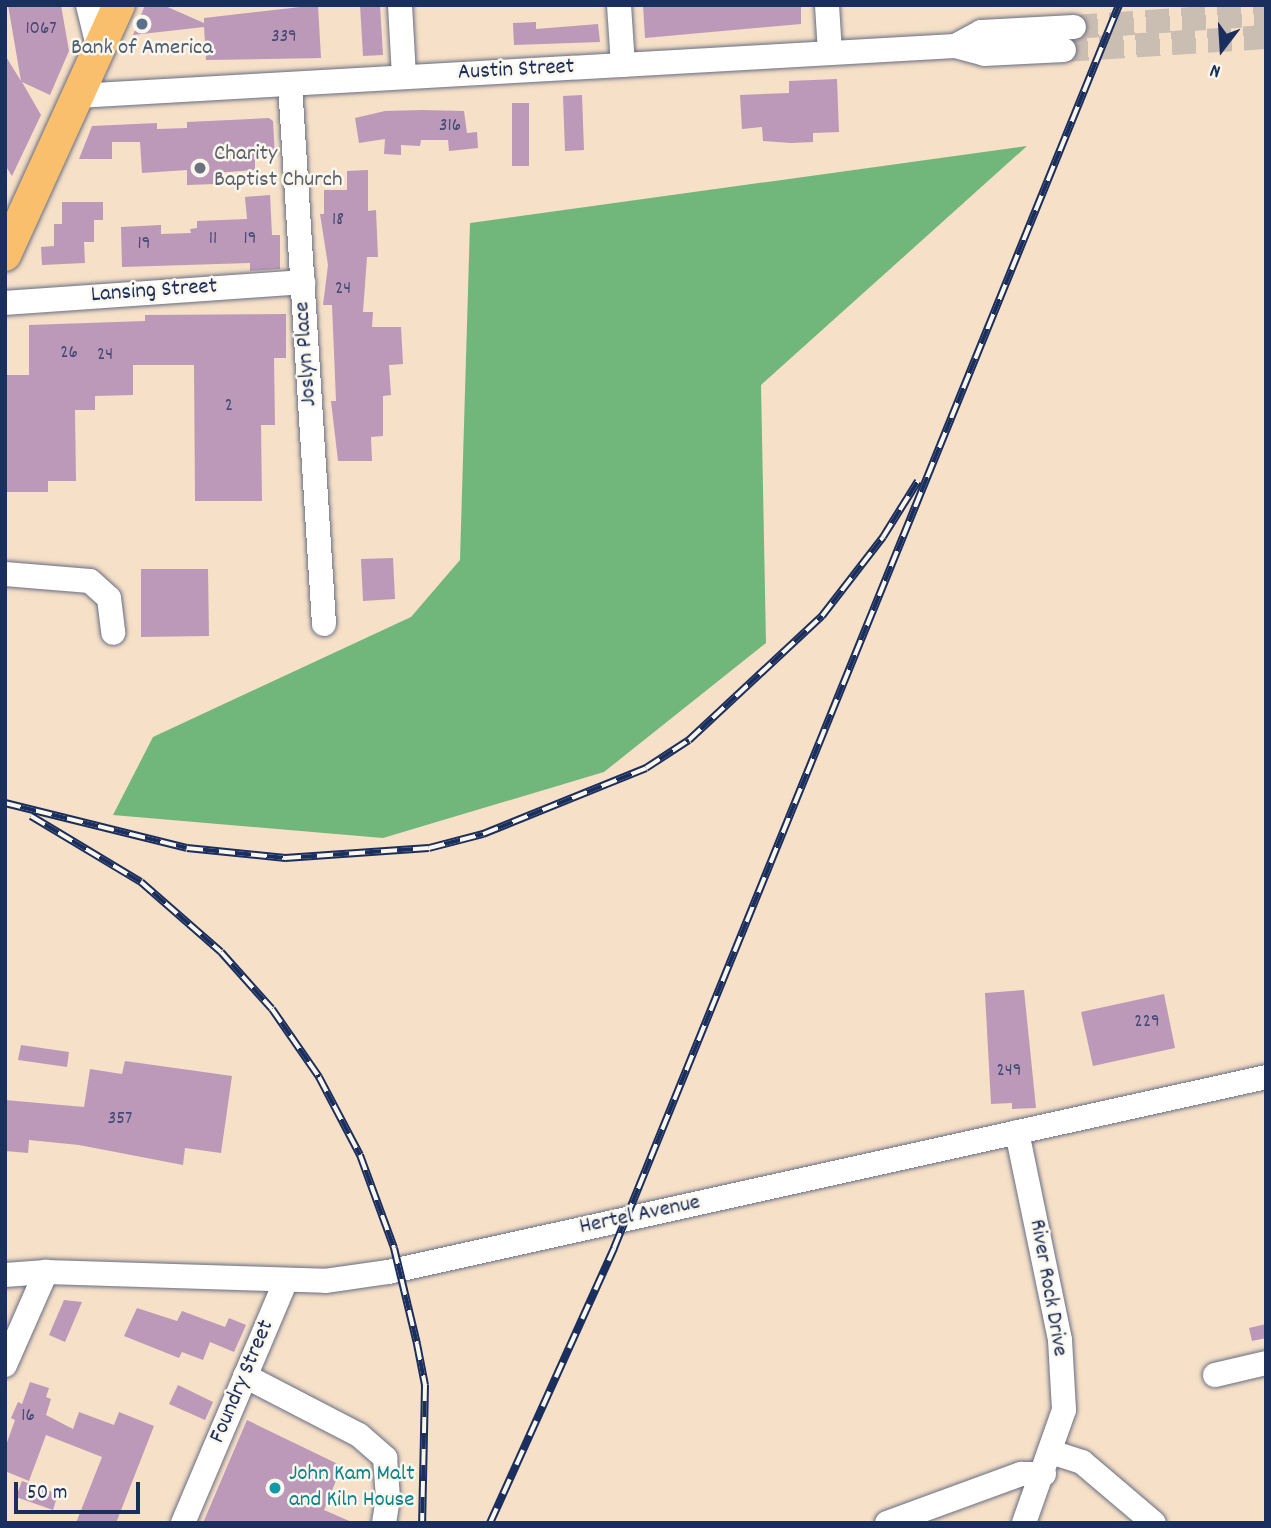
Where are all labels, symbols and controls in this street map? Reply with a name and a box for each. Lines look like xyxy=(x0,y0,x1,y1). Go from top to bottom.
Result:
north arrow xyxy=(1187,14,1257,84)
marker: Bank of America xyxy=(134,16,150,32)
house number: 1067 xyxy=(25,19,57,41)
house number: 339 xyxy=(271,27,297,49)
place label: Bank of America xyxy=(71,35,213,63)
street label: Austin Street xyxy=(457,54,575,88)
text: N xyxy=(1207,55,1224,84)
house number: 316 xyxy=(439,116,461,138)
place label: Charity Baptist Church xyxy=(214,141,343,195)
marker: Charity Baptist Church xyxy=(192,160,208,176)
house number: 18 xyxy=(332,210,344,232)
house number: 11 xyxy=(209,229,217,251)
house number: 19 xyxy=(244,229,256,251)
house number: 19 xyxy=(138,234,150,256)
street label: Lansing Street xyxy=(90,274,218,310)
house number: 24 xyxy=(335,279,351,301)
street label: Joslyn Place xyxy=(290,301,324,407)
house number: 26 xyxy=(60,343,78,365)
house number: 24 xyxy=(97,345,113,367)
house number: 2 xyxy=(225,396,233,418)
house number: 229 xyxy=(1134,1012,1160,1034)
house number: 249 xyxy=(997,1061,1021,1083)
house number: 357 xyxy=(108,1109,132,1131)
street label: Hertel Avenue xyxy=(577,1190,703,1242)
street label: River Rock Drive xyxy=(1021,1217,1073,1359)
street label: Foundry Street xyxy=(205,1316,281,1448)
house number: 16 xyxy=(21,1406,35,1428)
place label: John Kam Malt and Kiln House xyxy=(289,1461,415,1515)
scale bar xyxy=(18,1468,144,1512)
text: 50 m xyxy=(27,1479,67,1509)
marker: John Kam Malt and Kiln House xyxy=(267,1480,283,1496)

